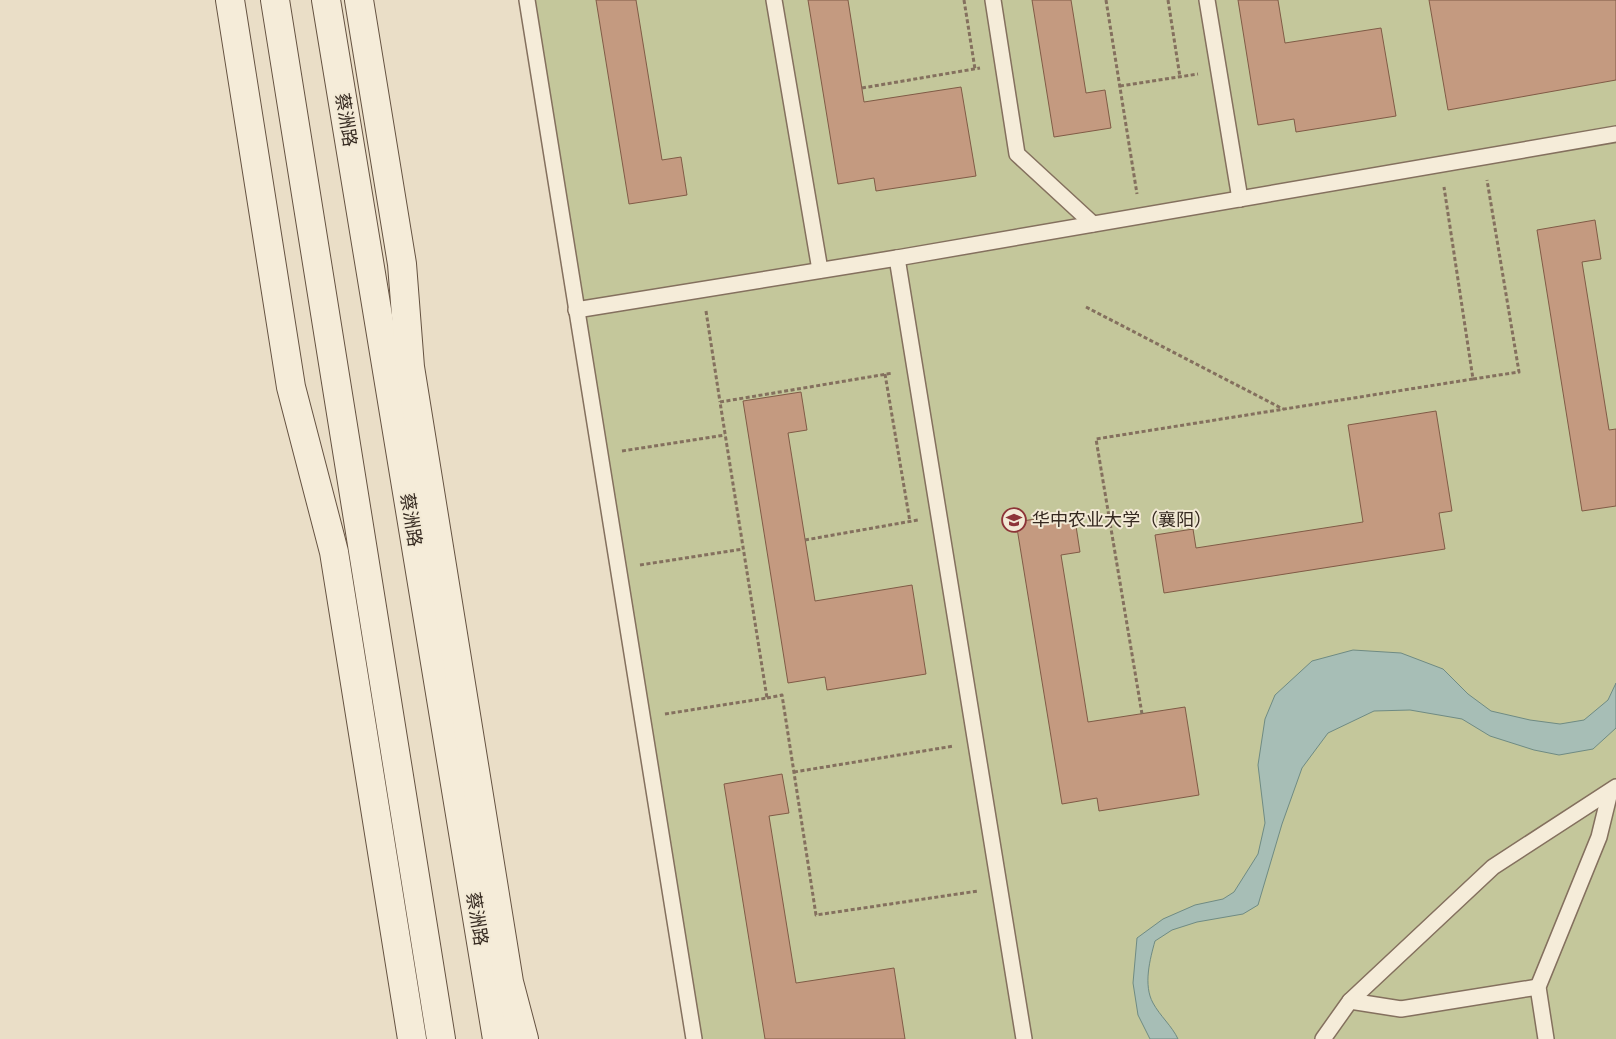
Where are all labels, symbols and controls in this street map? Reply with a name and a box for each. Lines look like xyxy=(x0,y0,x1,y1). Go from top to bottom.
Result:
street label: 蔡洲路 xyxy=(331,92,361,148)
street label: 蔡洲路 xyxy=(396,492,426,548)
school or university icon: 华中农业大学（襄阳） xyxy=(1001,507,1027,533)
place label: 华中农业大学（襄阳） xyxy=(1032,509,1212,531)
street label: 蔡洲路 xyxy=(462,891,492,947)

